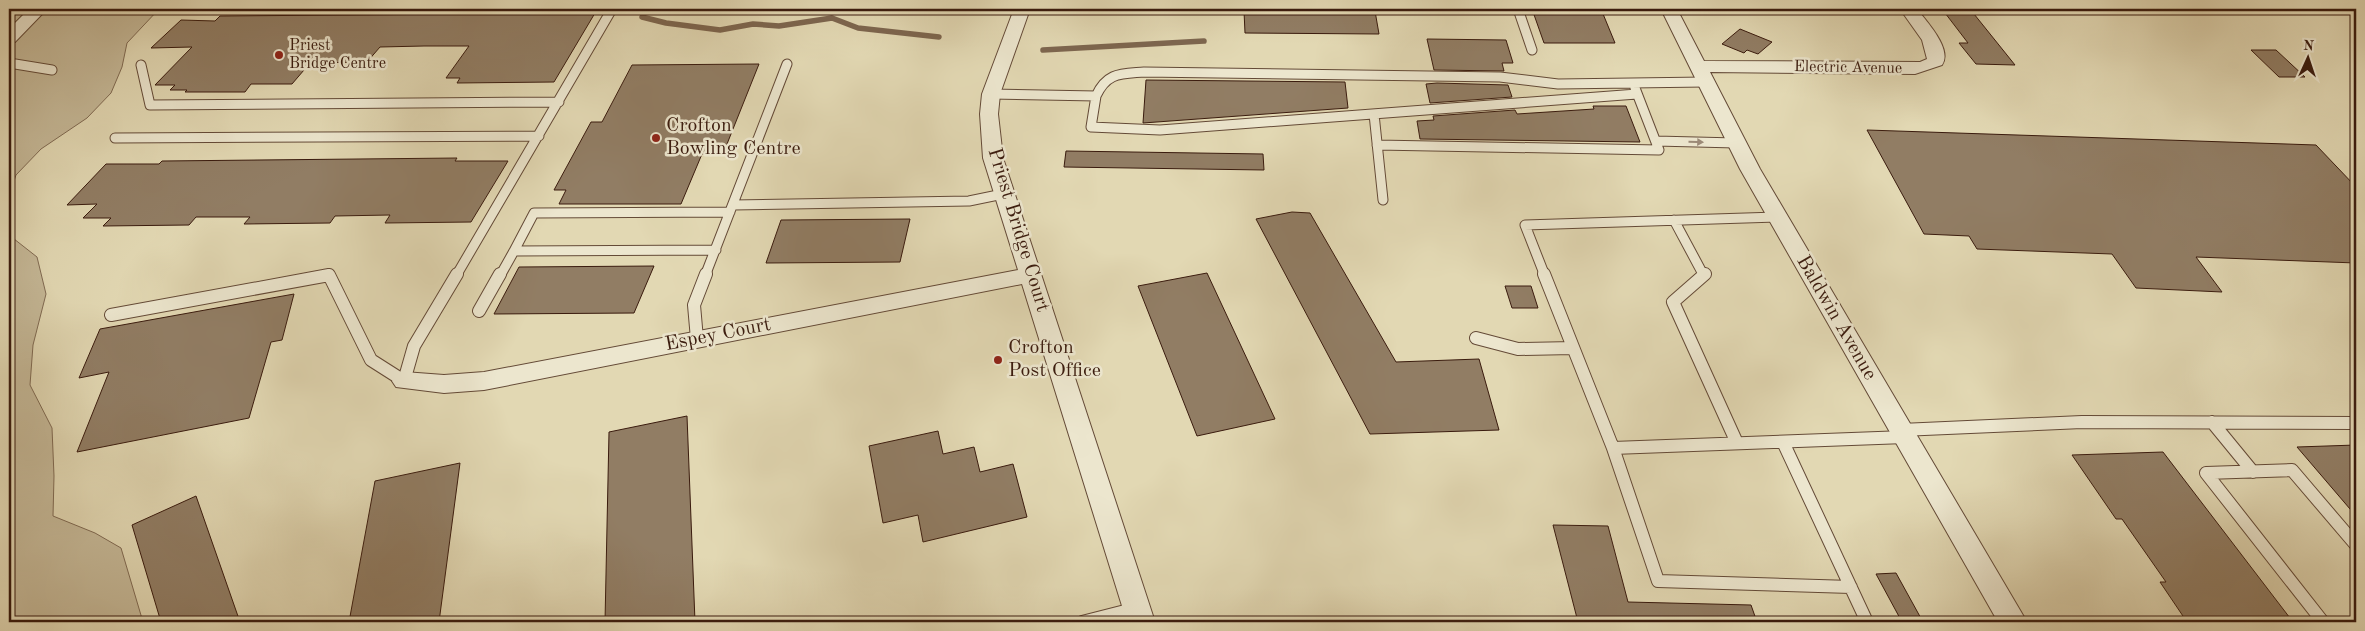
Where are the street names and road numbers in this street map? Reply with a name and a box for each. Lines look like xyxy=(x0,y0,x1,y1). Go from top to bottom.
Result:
street label: Electric Avenue xyxy=(1794,59,1902,77)
street label: Priest Bridge Court xyxy=(984,146,1052,314)
street label: Baldwin Avenue xyxy=(1792,252,1880,384)
street label: Espey Court xyxy=(663,315,773,355)

